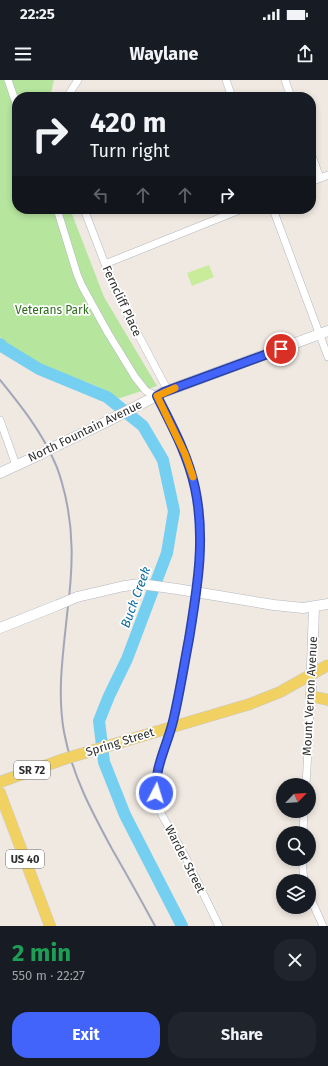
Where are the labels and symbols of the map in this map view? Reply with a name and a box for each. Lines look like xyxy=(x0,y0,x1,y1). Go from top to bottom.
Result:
street label: Ferncliff Place xyxy=(100,263,144,339)
park label: Veterans Park xyxy=(15,303,90,317)
pin xyxy=(264,332,298,366)
street label: North Fountain Avenue xyxy=(26,397,144,465)
water label: Buck Creek xyxy=(117,565,153,630)
street label: Mount Vernon Avenue xyxy=(300,636,320,756)
street label: Spring Street xyxy=(84,725,156,759)
road number: SR 72 xyxy=(14,761,50,779)
position arrow xyxy=(135,772,177,814)
north arrow xyxy=(276,778,316,818)
street label: Warder Street xyxy=(162,823,208,896)
road number: US 40 xyxy=(6,850,44,868)

